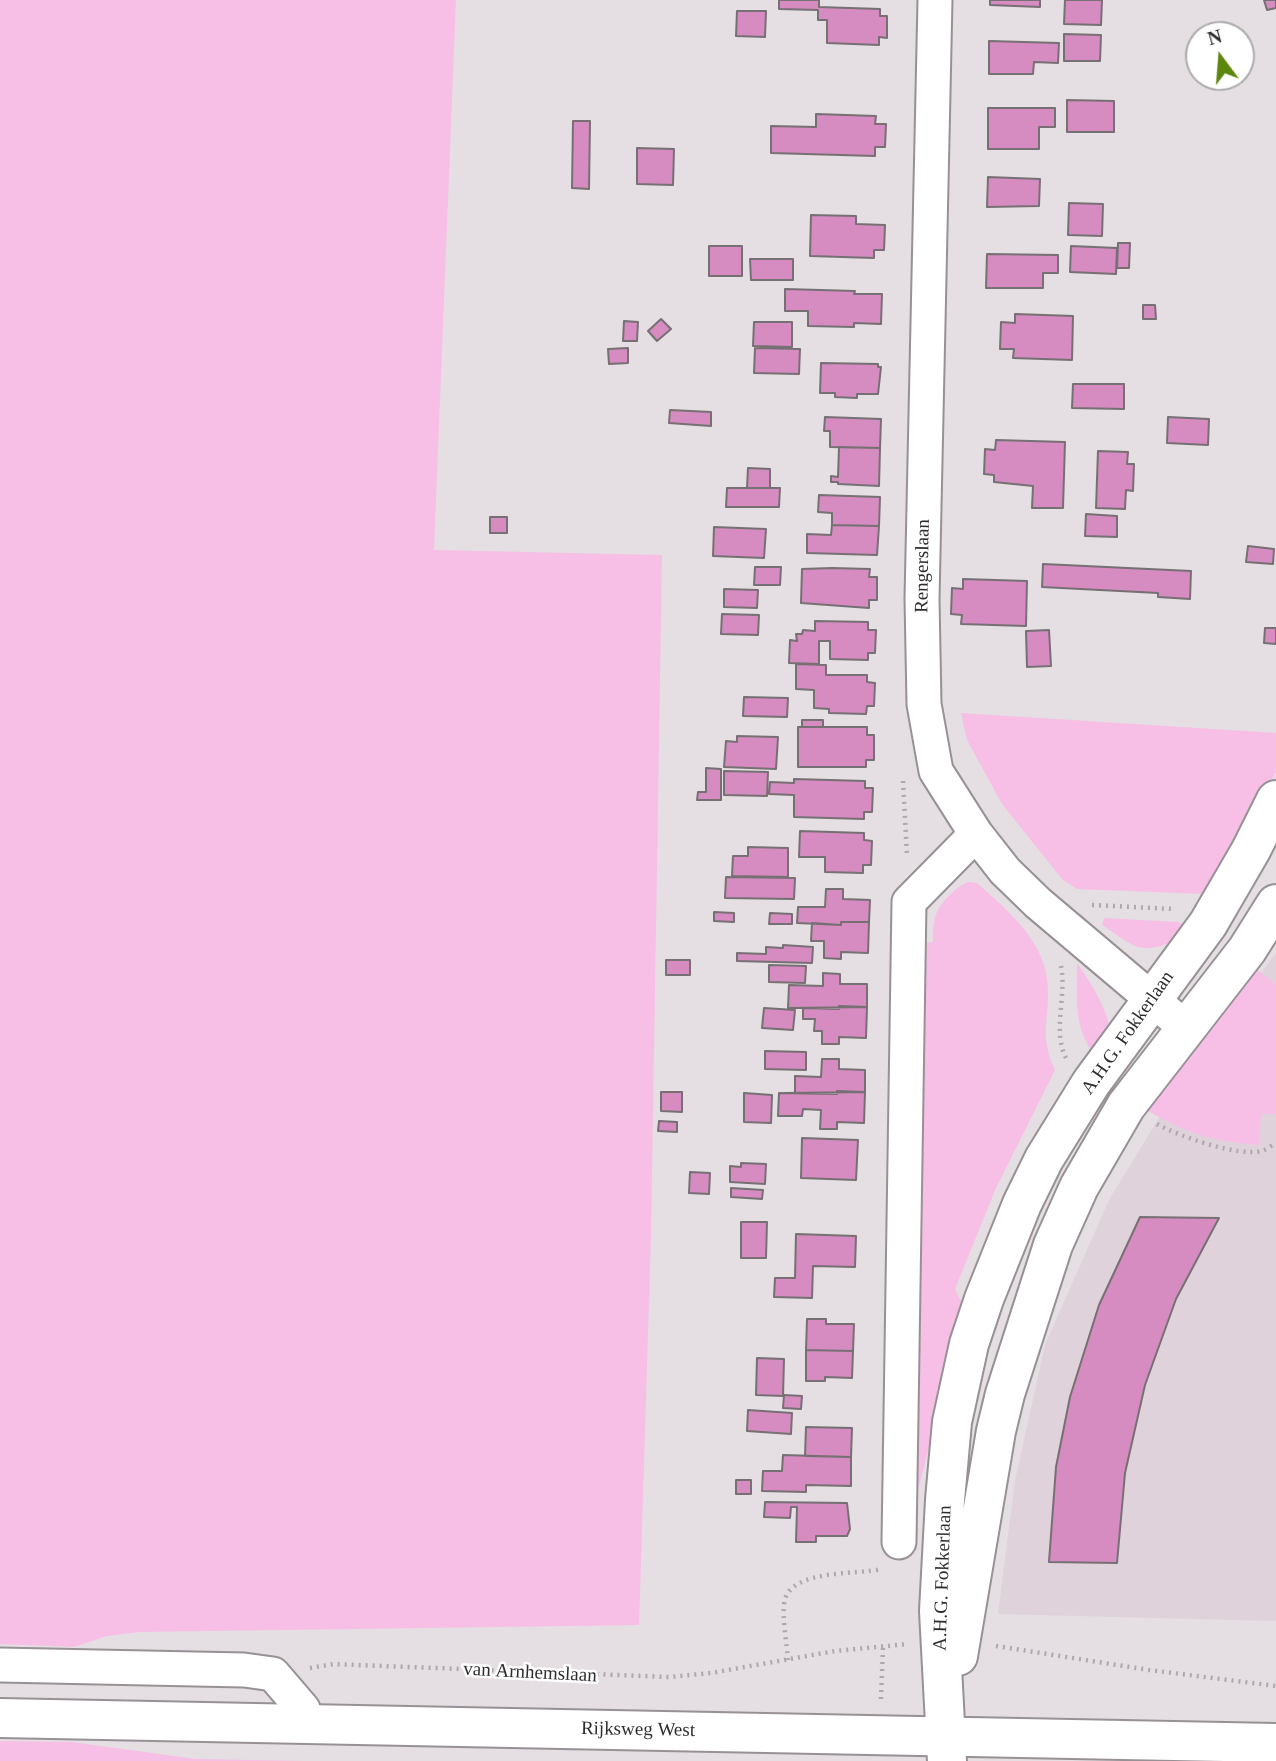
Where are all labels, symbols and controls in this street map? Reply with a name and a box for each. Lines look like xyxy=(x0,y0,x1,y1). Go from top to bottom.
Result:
north arrow xyxy=(1185,21,1255,91)
text: N xyxy=(1205,25,1224,49)
street label: Rengerslaan xyxy=(911,519,935,613)
street label: A.H.G. Fokkerlaan xyxy=(1077,967,1179,1099)
street label: A.H.G. Fokkerlaan xyxy=(929,1505,957,1651)
street label: van Arnhemslaan xyxy=(463,1658,597,1688)
street label: Rijksweg West xyxy=(581,1718,695,1742)

